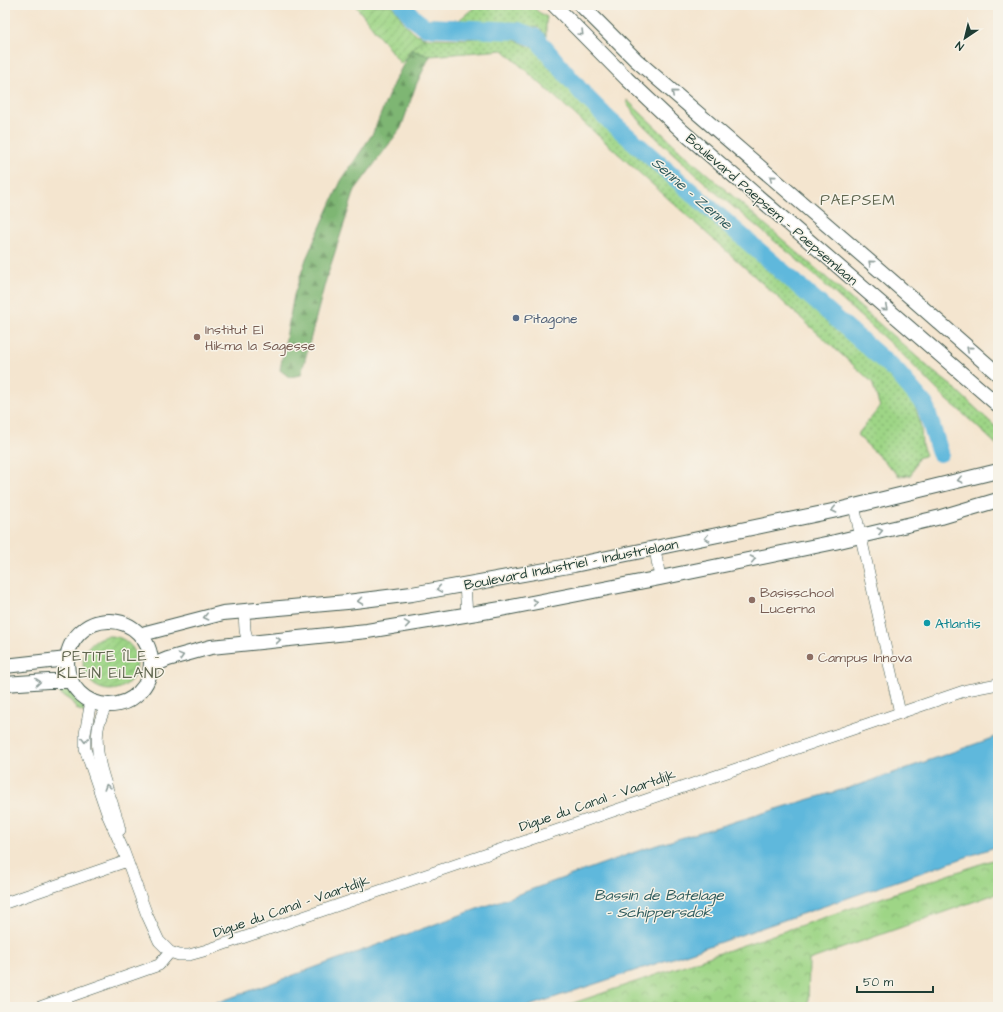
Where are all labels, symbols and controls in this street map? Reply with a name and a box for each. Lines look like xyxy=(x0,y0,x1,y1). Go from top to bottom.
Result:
north arrow xyxy=(945,18,985,58)
one-way arrow xyxy=(576,28,584,36)
text: N xyxy=(952,38,967,54)
one-way arrow xyxy=(671,91,679,98)
street label: Boulevard Paepsem - Paepsemlaan xyxy=(681,129,862,290)
water label: Senne - Zenne xyxy=(647,152,737,235)
one-way arrow xyxy=(770,176,777,183)
district label: PAEPSEM xyxy=(820,190,896,211)
one-way arrow xyxy=(868,260,876,267)
one-way arrow xyxy=(881,303,888,310)
place label: Pitagone xyxy=(524,309,578,329)
marker: Pitagone xyxy=(511,313,521,323)
place label: Institut El Hikma la Sagesse xyxy=(205,320,316,356)
marker: Institut El Hikma la Sagesse xyxy=(192,332,202,342)
one-way arrow xyxy=(966,346,973,353)
one-way arrow xyxy=(957,476,963,484)
one-way arrow xyxy=(830,506,837,514)
one-way arrow xyxy=(876,527,883,536)
one-way arrow xyxy=(703,533,710,541)
street label: Boulevard Industriel - Industrielaan xyxy=(462,534,680,596)
one-way arrow xyxy=(750,555,756,563)
place label: Basisschool Lucerna xyxy=(760,583,834,619)
one-way arrow xyxy=(436,584,442,593)
marker: Basisschool Lucerna xyxy=(747,595,757,605)
one-way arrow xyxy=(357,596,363,605)
one-way arrow xyxy=(532,599,538,607)
one-way arrow xyxy=(203,613,209,621)
place label: Atlantis xyxy=(935,614,981,634)
marker: Atlantis xyxy=(922,618,932,628)
one-way arrow xyxy=(404,620,410,629)
one-way arrow xyxy=(275,636,281,645)
district label: PETITE ÎLE - KLEIN EILAND xyxy=(57,646,165,684)
place label: Campus Innova xyxy=(818,648,912,668)
one-way arrow xyxy=(177,652,184,661)
marker: Campus Innova xyxy=(805,652,815,662)
one-way arrow xyxy=(35,677,41,686)
one-way arrow xyxy=(81,737,89,743)
street label: Digue du Canal - Vaartdijk xyxy=(516,765,679,837)
one-way arrow xyxy=(103,784,112,791)
street label: Digue du Canal - Vaartdijk xyxy=(210,871,373,943)
water label: Bassin de Batelage - Schippersdok xyxy=(594,885,725,923)
scale bar xyxy=(857,968,933,994)
text: 50 m xyxy=(863,974,894,991)

